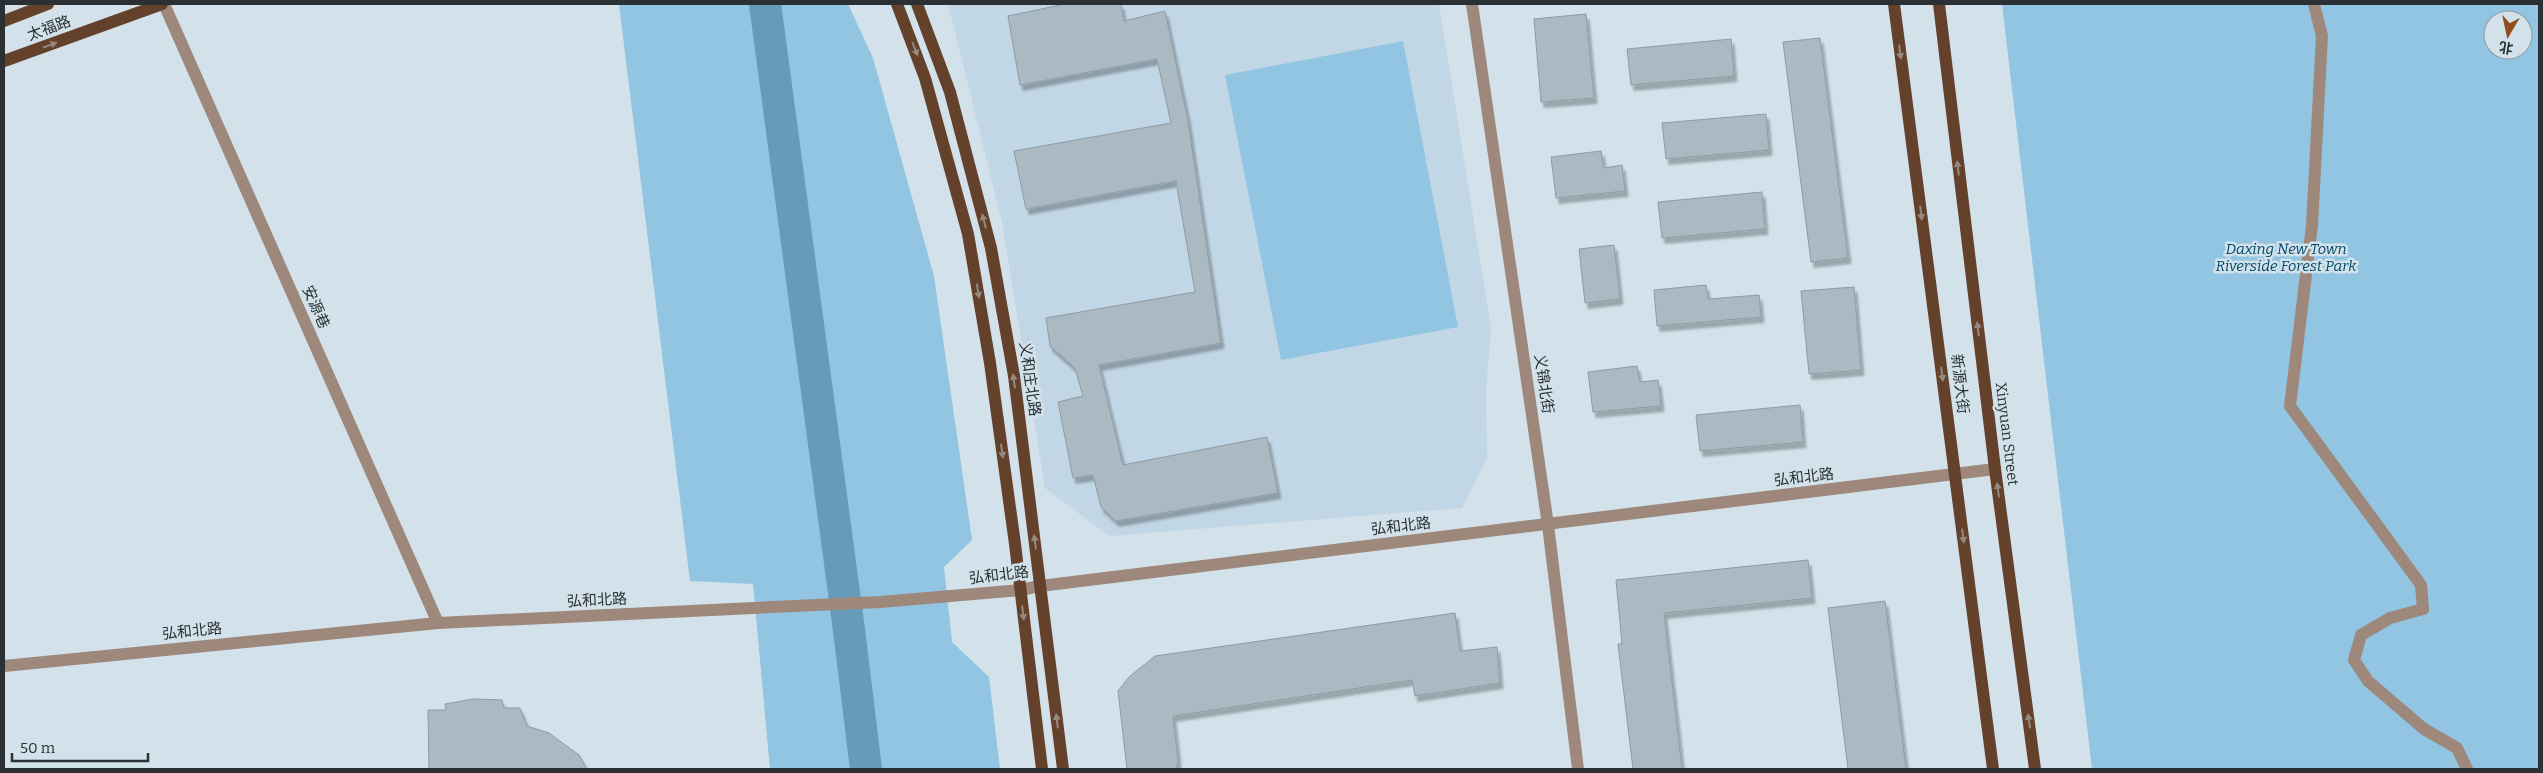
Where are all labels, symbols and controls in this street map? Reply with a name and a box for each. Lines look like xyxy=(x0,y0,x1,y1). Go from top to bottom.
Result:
north arrow xyxy=(2483,10,2533,60)
street label: 太福路 xyxy=(25,12,73,44)
text: 北 xyxy=(2498,38,2514,57)
one-way arrow xyxy=(42,41,57,48)
one-way arrow xyxy=(911,42,919,57)
one-way arrow xyxy=(1897,44,1905,60)
one-way arrow xyxy=(1954,160,1962,176)
one-way arrow xyxy=(1917,206,1925,222)
one-way arrow xyxy=(980,214,988,229)
park label: Daxing New Town Riverside Forest Park xyxy=(2216,240,2357,275)
street label: 安源巷 xyxy=(299,283,333,331)
one-way arrow xyxy=(974,283,982,299)
one-way arrow xyxy=(1974,321,1982,337)
street label: 义和庄北路 xyxy=(1016,341,1044,417)
street label: 义锦北街 xyxy=(1531,353,1557,415)
street label: 新源大街 xyxy=(1947,353,1973,415)
one-way arrow xyxy=(1938,367,1946,383)
one-way arrow xyxy=(1010,373,1018,389)
street label: Xinyuan Street xyxy=(1992,381,2022,487)
one-way arrow xyxy=(998,444,1006,460)
street label: 弘和北路 xyxy=(1773,464,1835,490)
one-way arrow xyxy=(1993,482,2001,498)
street label: 弘和北路 xyxy=(1370,513,1432,539)
one-way arrow xyxy=(1959,528,1967,544)
one-way arrow xyxy=(1031,534,1039,550)
street label: 弘和北路 xyxy=(968,562,1030,588)
street label: 弘和北路 xyxy=(567,589,627,611)
one-way arrow xyxy=(1019,605,1027,621)
street label: 弘和北路 xyxy=(161,619,223,643)
one-way arrow xyxy=(1053,713,1061,729)
one-way arrow xyxy=(2024,713,2032,729)
scale bar xyxy=(12,730,149,762)
text: 50 m xyxy=(20,739,56,757)

